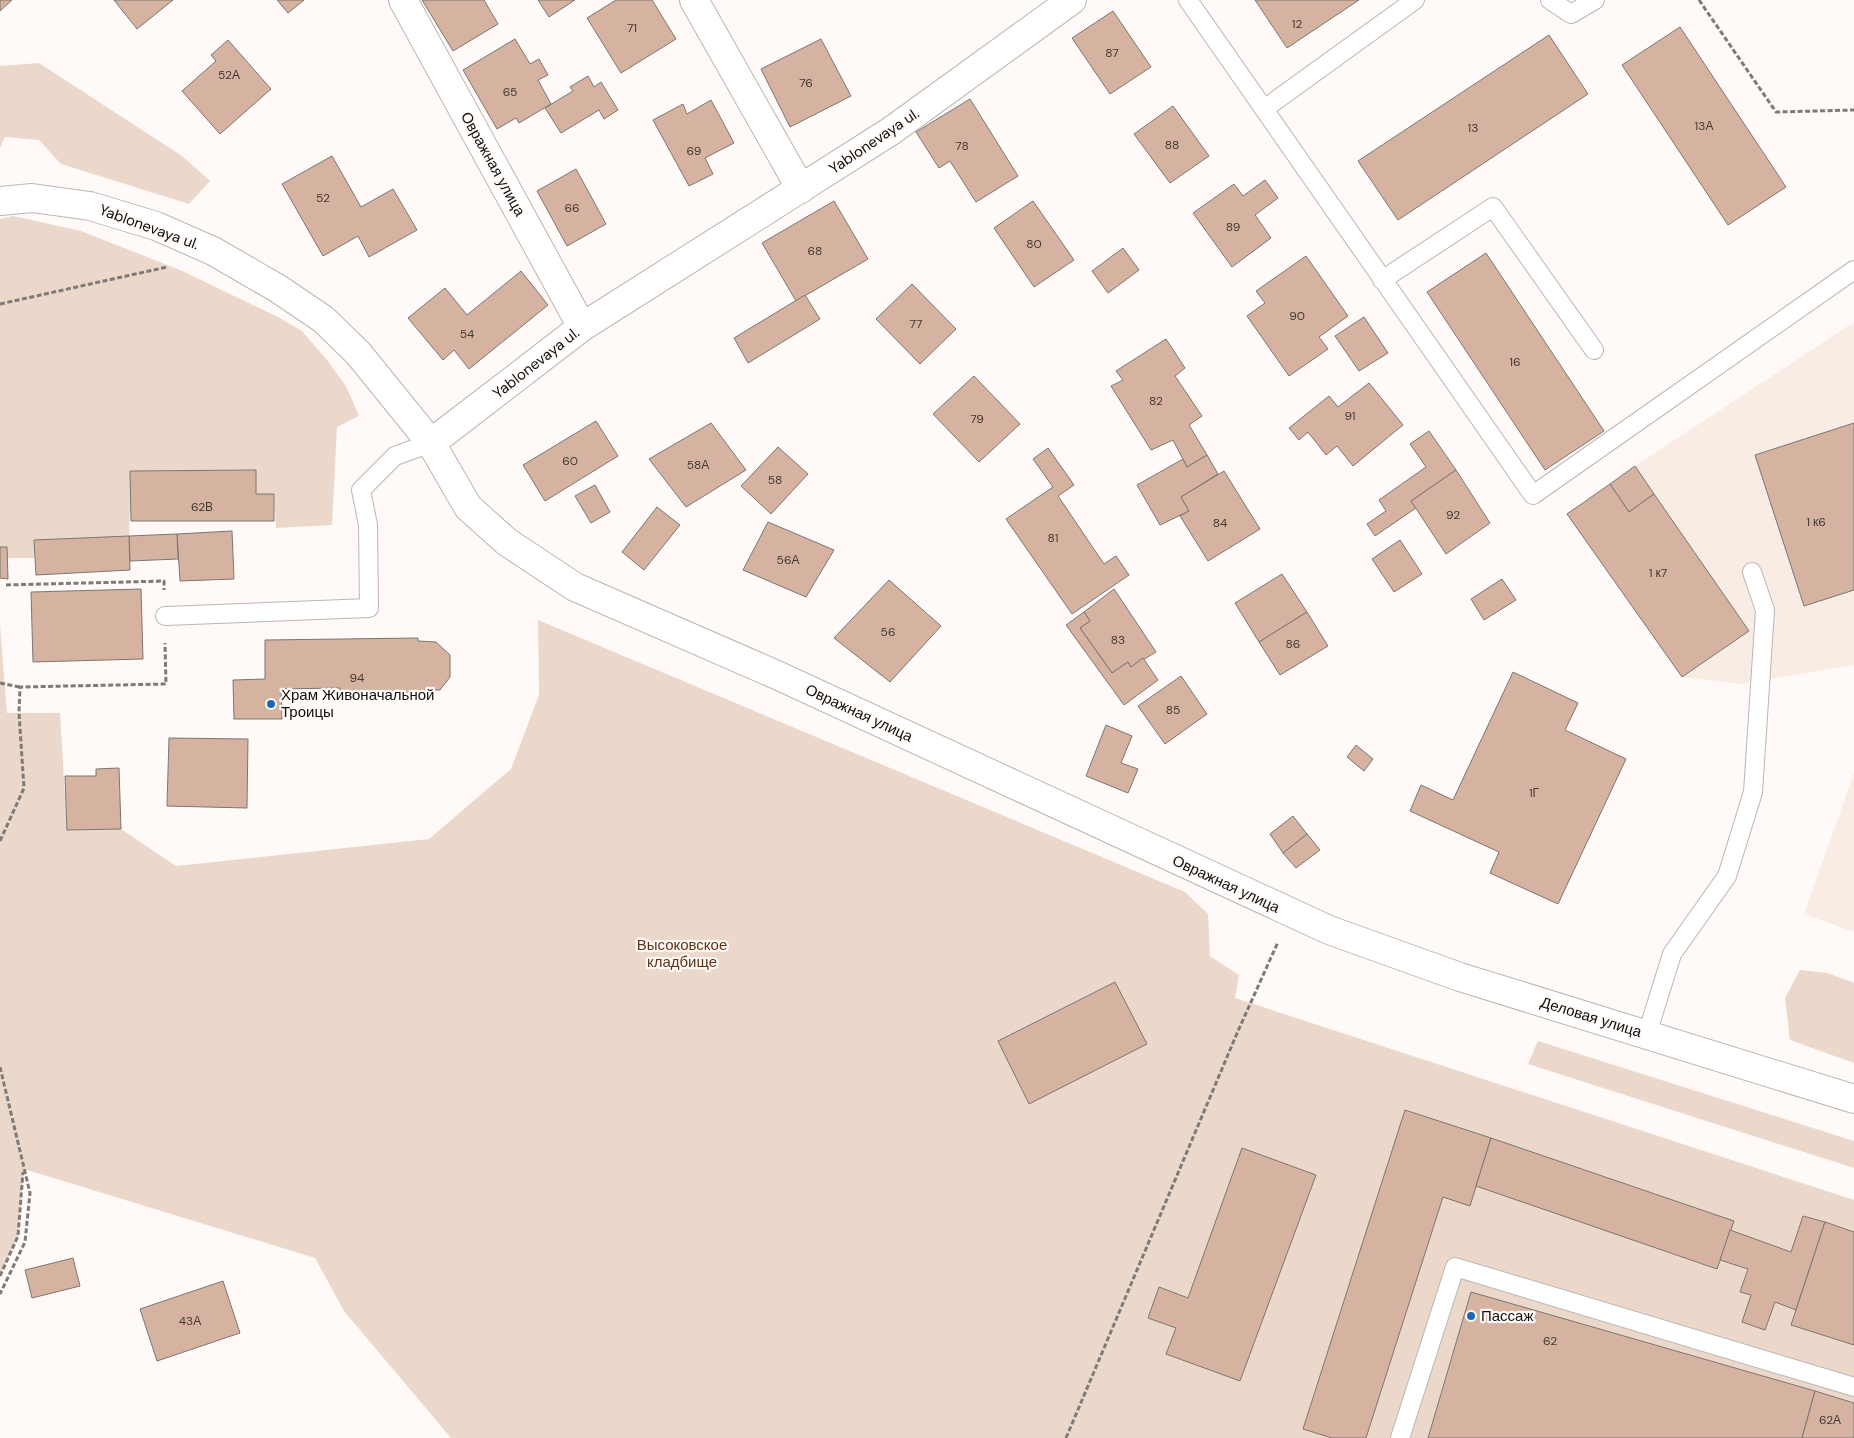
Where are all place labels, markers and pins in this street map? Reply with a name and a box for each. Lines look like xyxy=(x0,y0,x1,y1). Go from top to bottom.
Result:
place label: Храм Живоначальной Троицы xyxy=(281,685,434,722)
marker: Храм Живоначальной Троицы xyxy=(265,698,277,710)
place label: Пассаж xyxy=(1481,1306,1534,1326)
marker: Пассаж xyxy=(1465,1310,1477,1322)

